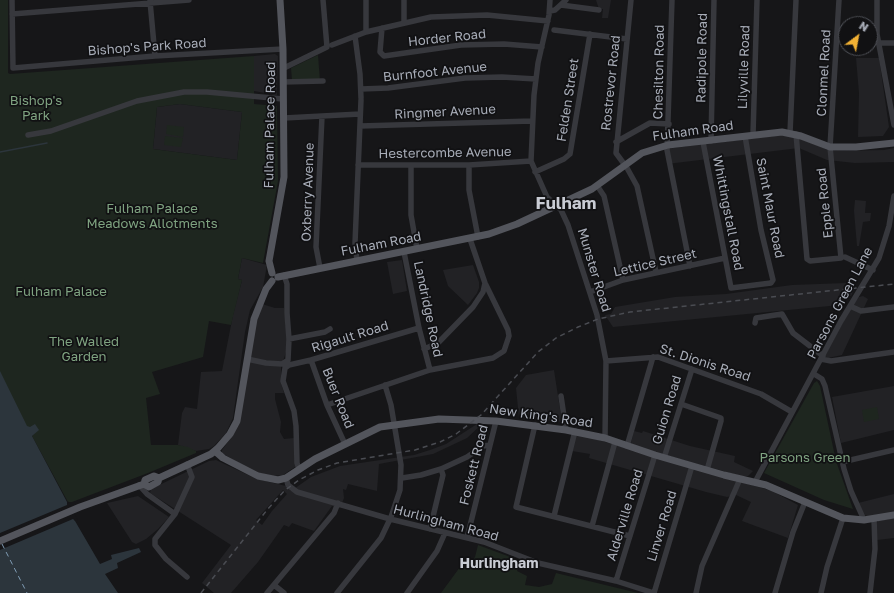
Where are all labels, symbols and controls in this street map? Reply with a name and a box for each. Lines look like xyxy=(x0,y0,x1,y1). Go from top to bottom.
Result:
street label: Radipole Road xyxy=(693,13,711,103)
north arrow xyxy=(838,16,878,56)
text: N xyxy=(857,19,871,34)
street label: Chesilton Road xyxy=(650,24,668,120)
street label: Lilyville Road xyxy=(735,25,753,109)
street label: Horder Road xyxy=(407,26,487,50)
street label: Clonmel Road xyxy=(814,29,834,117)
street label: Bishop's Park Road xyxy=(87,35,207,59)
street label: Rostrevor Road xyxy=(598,35,624,131)
street label: Felden Street xyxy=(554,57,582,143)
street label: Burnfoot Avenue xyxy=(382,59,488,85)
street label: Fulham Palace Road xyxy=(261,61,279,189)
park label: Bishop's Park xyxy=(10,93,62,124)
street label: Ringmer Avenue xyxy=(394,102,496,122)
street label: Fulham Road xyxy=(651,118,735,144)
street label: Oxberry Avenue xyxy=(298,142,318,242)
street label: Hestercombe Avenue xyxy=(378,144,512,162)
street label: Whittingstall Road xyxy=(709,154,747,272)
street label: Saint Maur Road xyxy=(753,156,787,260)
street label: Epple Road xyxy=(814,167,836,239)
district label: Fulham xyxy=(536,194,596,214)
park label: Fulham Palace Meadows Allotments xyxy=(86,201,218,232)
street label: Munster Road xyxy=(574,226,614,314)
street label: Fulham Road xyxy=(339,229,423,259)
street label: Parsons Green Lane xyxy=(804,244,876,362)
street label: Lettice Street xyxy=(612,246,698,280)
street label: Landridge Road xyxy=(410,259,446,359)
park label: Fulham Palace xyxy=(15,284,107,300)
street label: Rigault Road xyxy=(310,318,390,356)
park label: The Walled Garden xyxy=(49,334,119,365)
street label: St. Dionis Road xyxy=(658,341,752,385)
street label: Buer Road xyxy=(319,365,357,431)
street label: Guion Road xyxy=(649,374,685,446)
street label: New King's Road xyxy=(488,401,594,431)
street label: Foskett Road xyxy=(456,423,492,507)
park label: Parsons Green xyxy=(760,450,850,466)
street label: Alderville Road xyxy=(604,467,646,563)
street label: Linver Road xyxy=(644,489,680,563)
street label: Hurlingham Road xyxy=(392,501,500,545)
district label: Hurlingham xyxy=(460,556,538,572)

